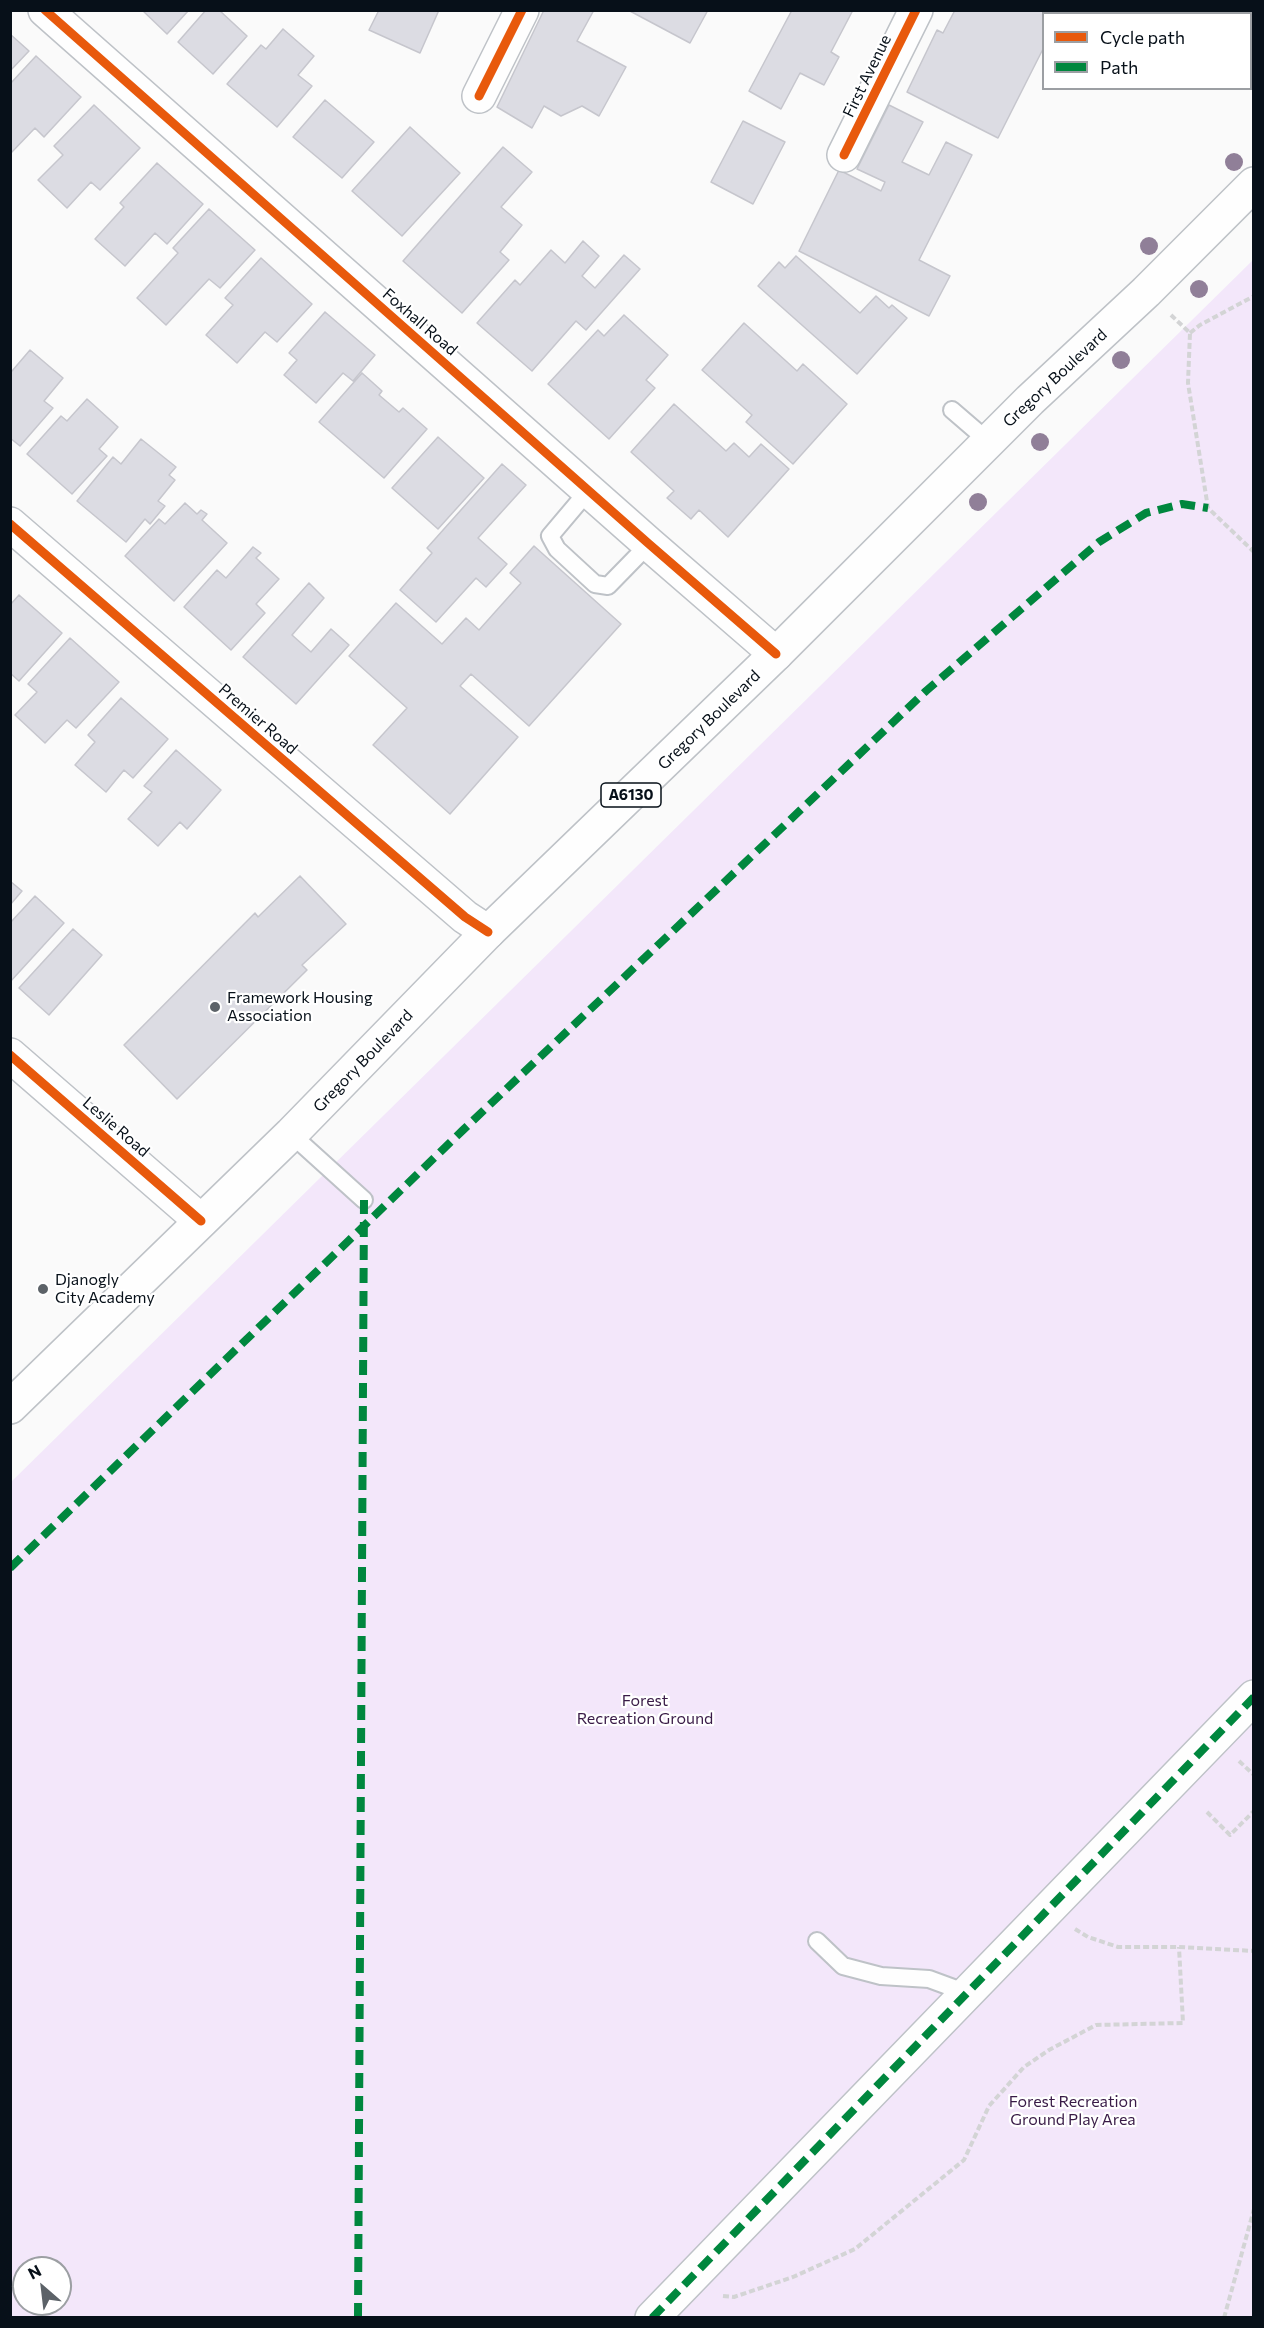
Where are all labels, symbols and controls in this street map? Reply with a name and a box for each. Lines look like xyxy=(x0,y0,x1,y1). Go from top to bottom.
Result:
legend xyxy=(1042,12,1252,90)
text: Cycle path xyxy=(1100,26,1185,48)
street label: First Avenue xyxy=(839,32,895,120)
text: Path xyxy=(1100,56,1138,78)
street label: Foxhall Road xyxy=(379,284,461,360)
street label: Gregory Boulevard xyxy=(999,325,1111,431)
street label: Gregory Boulevard xyxy=(654,666,764,774)
street label: Premier Road xyxy=(215,680,301,758)
road number: A6130 xyxy=(601,783,661,807)
place label: Framework Housing Association xyxy=(227,988,373,1026)
marker: Framework Housing Association xyxy=(208,1000,222,1014)
street label: Gregory Boulevard xyxy=(309,1006,417,1116)
street label: Leslie Road xyxy=(79,1093,153,1161)
place label: Djanogly City Academy xyxy=(55,1270,155,1308)
marker: Djanogly City Academy xyxy=(36,1282,50,1296)
park label: Forest Recreation Ground xyxy=(577,1691,713,1729)
park label: Forest Recreation Ground Play Area xyxy=(1009,2092,1137,2130)
north arrow xyxy=(12,2256,72,2316)
text: N xyxy=(24,2260,44,2283)

